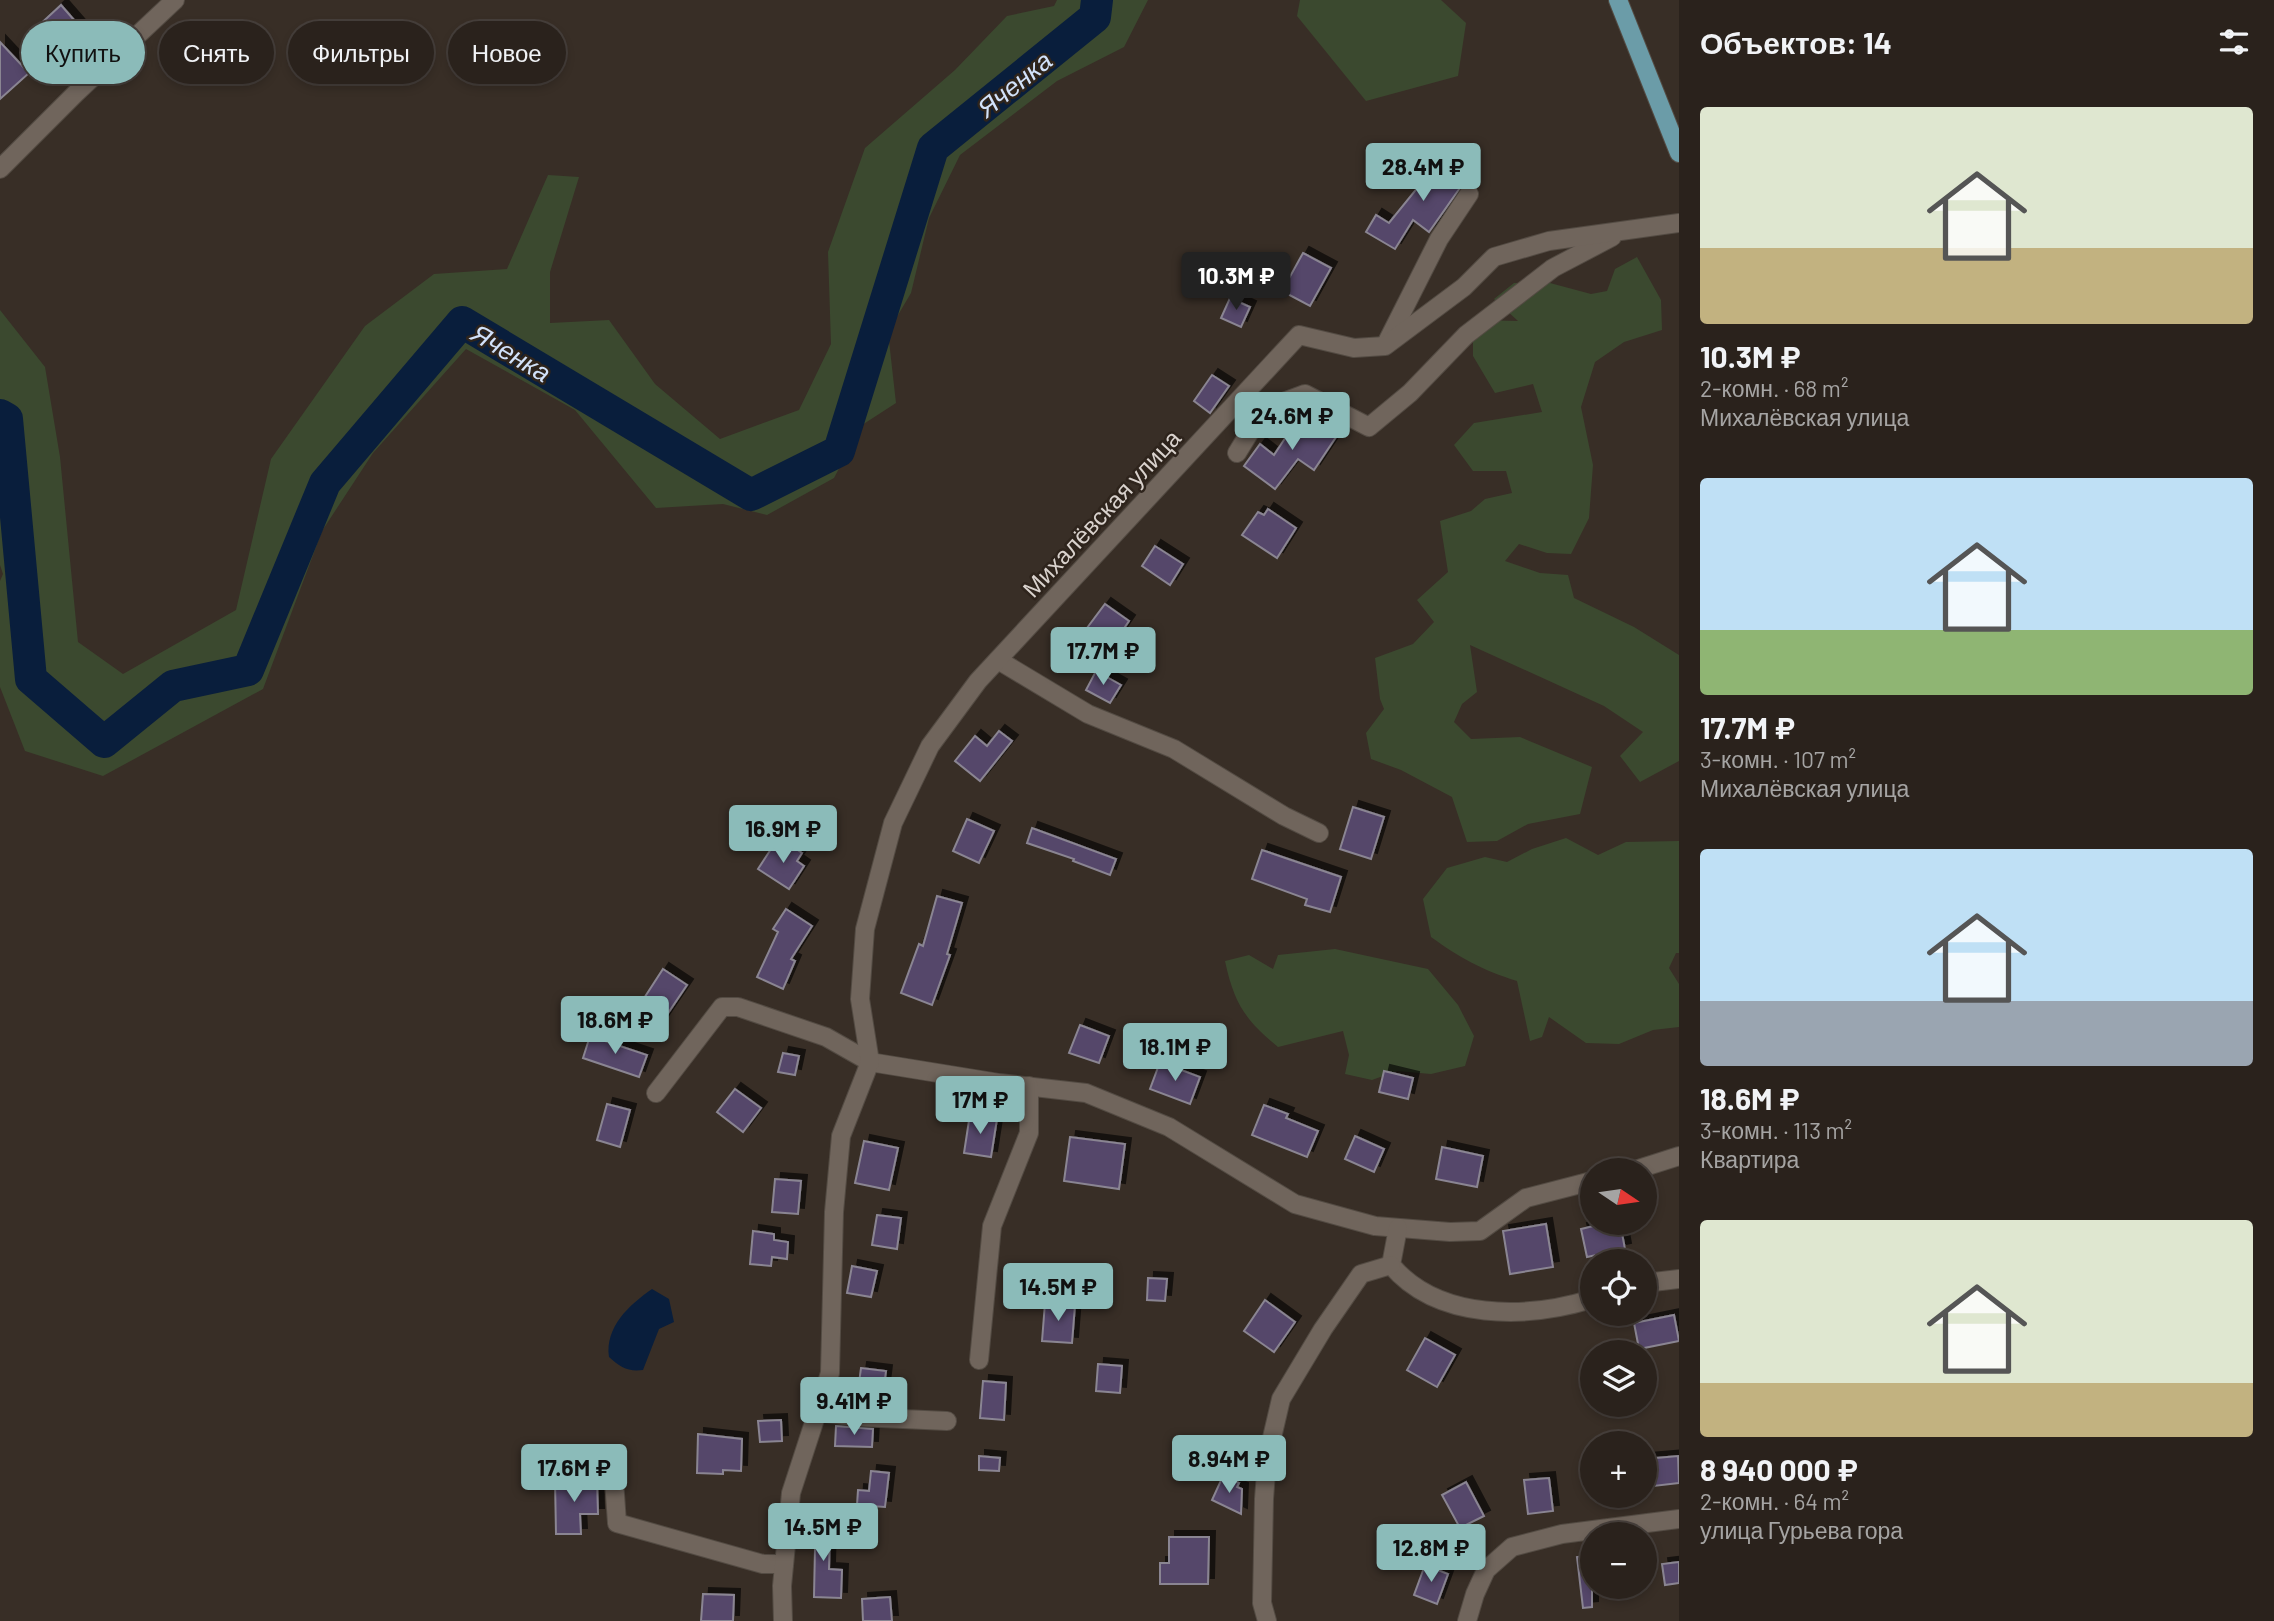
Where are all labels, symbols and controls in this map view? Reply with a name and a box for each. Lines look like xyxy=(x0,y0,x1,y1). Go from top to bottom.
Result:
chip: Купить xyxy=(21,21,145,84)
chip: Снять xyxy=(159,21,274,84)
chip: Фильтры xyxy=(288,21,434,84)
chip: Новое xyxy=(448,21,566,84)
icon: filters xyxy=(2215,23,2253,61)
text: Объектов: 14 xyxy=(1700,24,1892,60)
water label: Яченка xyxy=(969,44,1057,124)
pin: 28.4M ₽ xyxy=(1358,144,1488,203)
text: 28.4M ₽ xyxy=(1382,152,1464,180)
icon: home xyxy=(1914,153,2040,279)
pin: 10.3M ₽ xyxy=(1171,252,1301,312)
text: 10.3M ₽ xyxy=(1197,261,1275,289)
water label: Яченка xyxy=(465,315,557,388)
text: 10.3M ₽ xyxy=(1700,338,1801,374)
text: 2-комн. · 68 m² xyxy=(1700,374,1848,402)
pin: 24.6M ₽ xyxy=(1227,392,1357,452)
text: 24.6M ₽ xyxy=(1251,401,1333,429)
text: Михалёвская улица xyxy=(1700,403,1909,431)
street label: Михалёвская улица xyxy=(1016,423,1187,603)
icon: home xyxy=(1914,524,2040,650)
pin: 17.7M ₽ xyxy=(1038,628,1168,687)
text: 17.7M ₽ xyxy=(1067,636,1139,664)
text: 17.7M ₽ xyxy=(1700,709,1795,745)
text: 3-комн. · 107 m² xyxy=(1700,745,1856,773)
text: Михалёвская улица xyxy=(1700,774,1909,802)
pin: 16.9M ₽ xyxy=(718,806,848,865)
text: 16.9M ₽ xyxy=(745,814,821,842)
icon: home xyxy=(1914,895,2040,1021)
pin: 18.6M ₽ xyxy=(550,996,680,1056)
text: 18.6M ₽ xyxy=(577,1005,653,1033)
pin: 18.1M ₽ xyxy=(1110,1024,1240,1083)
text: 18.1M ₽ xyxy=(1139,1032,1211,1060)
pin: 17M ₽ xyxy=(931,1076,1029,1136)
text: 18.6M ₽ xyxy=(1700,1080,1800,1116)
text: 17M ₽ xyxy=(952,1085,1008,1113)
text: 3-комн. · 113 m² xyxy=(1700,1116,1852,1144)
text: Квартира xyxy=(1700,1145,1799,1173)
north arrow xyxy=(1580,1158,1657,1236)
map controls xyxy=(1580,1158,1657,1599)
button: locate xyxy=(1580,1249,1657,1326)
pin: 14.5M ₽ xyxy=(993,1264,1123,1323)
icon: home xyxy=(1914,1266,2040,1392)
text: 14.5M ₽ xyxy=(1019,1272,1097,1300)
button: layers xyxy=(1580,1340,1657,1417)
pin: 9.41M ₽ xyxy=(789,1378,919,1437)
text: 9.41M ₽ xyxy=(816,1386,892,1414)
button: + xyxy=(1580,1431,1657,1508)
pin: 8.94M ₽ xyxy=(1164,1436,1294,1495)
pin: 17.6M ₽ xyxy=(509,1444,639,1504)
text: 8.94M ₽ xyxy=(1188,1444,1270,1472)
text: 8 940 000 ₽ xyxy=(1700,1451,1858,1487)
text: 17.6M ₽ xyxy=(537,1453,611,1481)
text: 2-комн. · 64 m² xyxy=(1700,1487,1849,1515)
pin: 14.5M ₽ xyxy=(758,1504,888,1563)
text: 14.5M ₽ xyxy=(784,1512,862,1540)
text: улица Гурьева гора xyxy=(1700,1516,1903,1544)
button: − xyxy=(1580,1522,1657,1599)
pin: 12.8M ₽ xyxy=(1366,1524,1496,1584)
text: 12.8M ₽ xyxy=(1393,1533,1469,1561)

